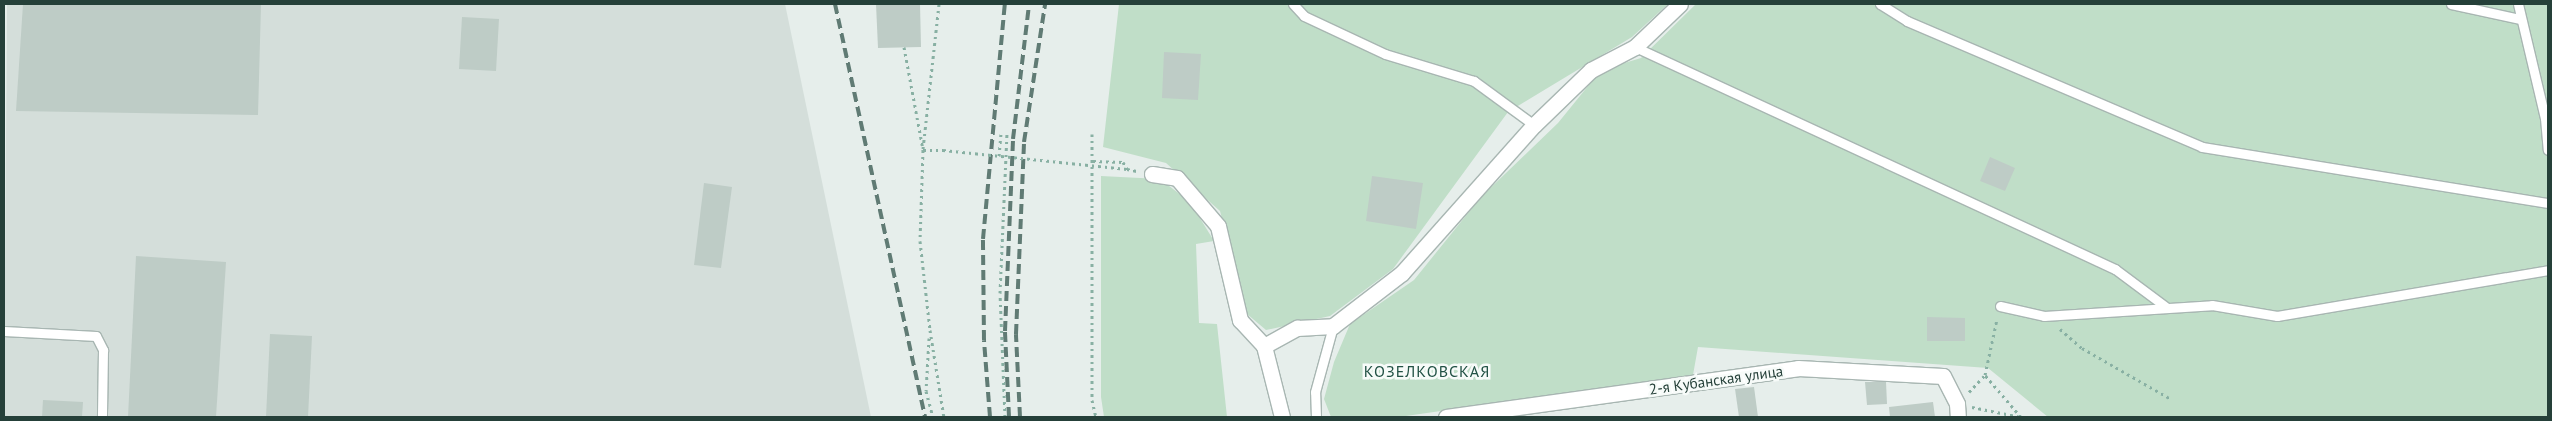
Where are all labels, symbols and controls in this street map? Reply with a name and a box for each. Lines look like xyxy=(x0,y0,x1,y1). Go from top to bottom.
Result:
district label: КОЗЕЛКОВСКАЯ xyxy=(1362,361,1492,381)
street label: 2-я Кубанская улица xyxy=(1648,362,1784,398)

